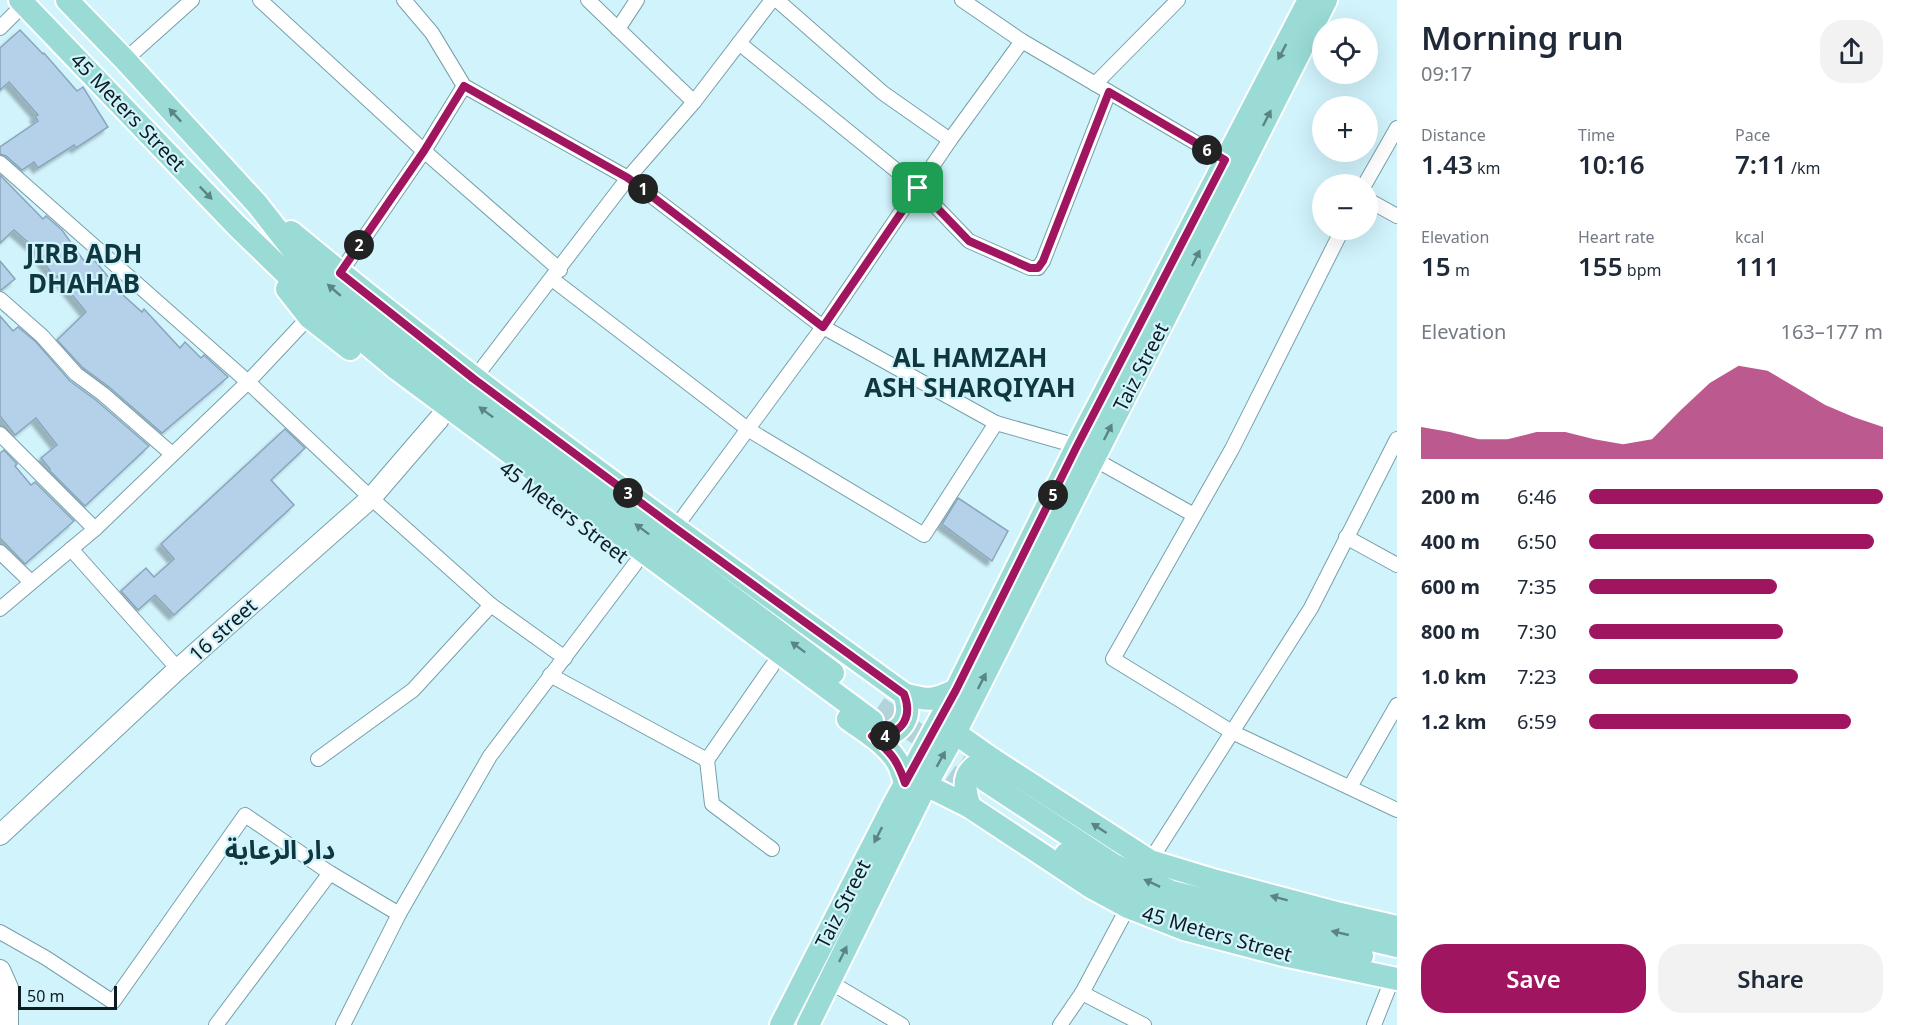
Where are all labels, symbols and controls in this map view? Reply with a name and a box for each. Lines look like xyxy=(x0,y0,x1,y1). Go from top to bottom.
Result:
text: Morning run xyxy=(1421,15,1623,60)
map controls xyxy=(1312,18,1378,240)
button: locate xyxy=(1312,18,1378,84)
button: share xyxy=(1820,20,1883,83)
one-way arrow xyxy=(1277,43,1286,60)
street label: 45 Meters Street xyxy=(65,47,192,177)
text: 09:17 xyxy=(1421,60,1472,87)
button: + xyxy=(1312,96,1378,162)
one-way arrow xyxy=(169,108,182,123)
one-way arrow xyxy=(1262,109,1272,126)
text: Distance xyxy=(1421,124,1486,146)
text: Time xyxy=(1578,124,1615,146)
text: Pace xyxy=(1735,124,1770,146)
pin: 6 xyxy=(1192,135,1222,165)
text: 6 xyxy=(1202,139,1212,161)
text: 1.43 xyxy=(1421,146,1473,182)
text: 10:16 xyxy=(1578,146,1645,182)
text: 7:11 xyxy=(1735,146,1787,182)
text: km xyxy=(1473,157,1500,179)
text: /km xyxy=(1787,157,1820,179)
pin xyxy=(892,162,943,213)
icon: arrive xyxy=(901,171,934,204)
pin: 1 xyxy=(628,174,658,204)
button: − xyxy=(1312,174,1378,240)
text: 1 xyxy=(638,178,648,200)
one-way arrow xyxy=(199,186,213,200)
text: Elevation xyxy=(1421,226,1489,248)
text: Heart rate xyxy=(1578,226,1654,248)
text: kcal xyxy=(1735,226,1764,248)
pin: 2 xyxy=(344,230,374,260)
text: 2 xyxy=(354,234,364,256)
district label: JIRB ADH DHAHAB xyxy=(24,235,142,301)
text: 15 xyxy=(1421,248,1451,284)
text: 155 xyxy=(1578,248,1623,284)
text: 111 xyxy=(1735,248,1780,284)
one-way arrow xyxy=(1191,249,1201,266)
text: m xyxy=(1451,259,1470,281)
text: bpm xyxy=(1623,259,1661,281)
one-way arrow xyxy=(327,284,342,297)
street label: Taiz Street xyxy=(1107,318,1174,416)
text: Elevation xyxy=(1421,318,1506,345)
text: 163–177 m xyxy=(1780,318,1883,345)
district label: AL HAMZAH ASH SHARQIYAH xyxy=(864,339,1076,405)
one-way arrow xyxy=(479,406,495,418)
one-way arrow xyxy=(1103,423,1113,440)
street label: 45 Meters Street xyxy=(494,454,634,569)
pin: 3 xyxy=(613,478,643,508)
pin: 5 xyxy=(1038,480,1068,510)
text: 3 xyxy=(623,482,633,504)
text: 200 m xyxy=(1421,483,1480,510)
text: 6:46 xyxy=(1517,483,1557,510)
text: 5 xyxy=(1048,484,1058,506)
one-way arrow xyxy=(634,523,650,536)
text: 400 m xyxy=(1421,528,1480,555)
text: 6:50 xyxy=(1517,528,1557,555)
text: 600 m xyxy=(1421,573,1480,600)
text: 7:35 xyxy=(1517,573,1557,600)
street label: 16 street xyxy=(183,592,262,667)
text: 800 m xyxy=(1421,618,1480,645)
text: 7:30 xyxy=(1517,618,1557,645)
one-way arrow xyxy=(790,641,805,653)
text: 1.0 km xyxy=(1421,663,1487,690)
text: 7:23 xyxy=(1517,663,1557,690)
one-way arrow xyxy=(977,672,986,689)
text: 1.2 km xyxy=(1421,708,1487,735)
text: 6:59 xyxy=(1517,708,1557,735)
pin: 4 xyxy=(870,721,900,751)
text: 4 xyxy=(880,725,890,747)
one-way arrow xyxy=(936,750,946,767)
one-way arrow xyxy=(1091,822,1107,833)
one-way arrow xyxy=(873,827,882,844)
district label: دار الرعاية xyxy=(225,831,335,867)
street label: Taiz Street xyxy=(809,855,876,953)
one-way arrow xyxy=(1143,878,1161,888)
one-way arrow xyxy=(1270,893,1288,902)
street label: 45 Meters Street xyxy=(1139,899,1295,968)
one-way arrow xyxy=(1331,927,1349,937)
button: Save xyxy=(1421,944,1646,1013)
button: Share xyxy=(1658,944,1883,1013)
one-way arrow xyxy=(839,945,848,962)
scale bar xyxy=(18,983,117,1010)
text: 50 m xyxy=(27,985,64,1007)

